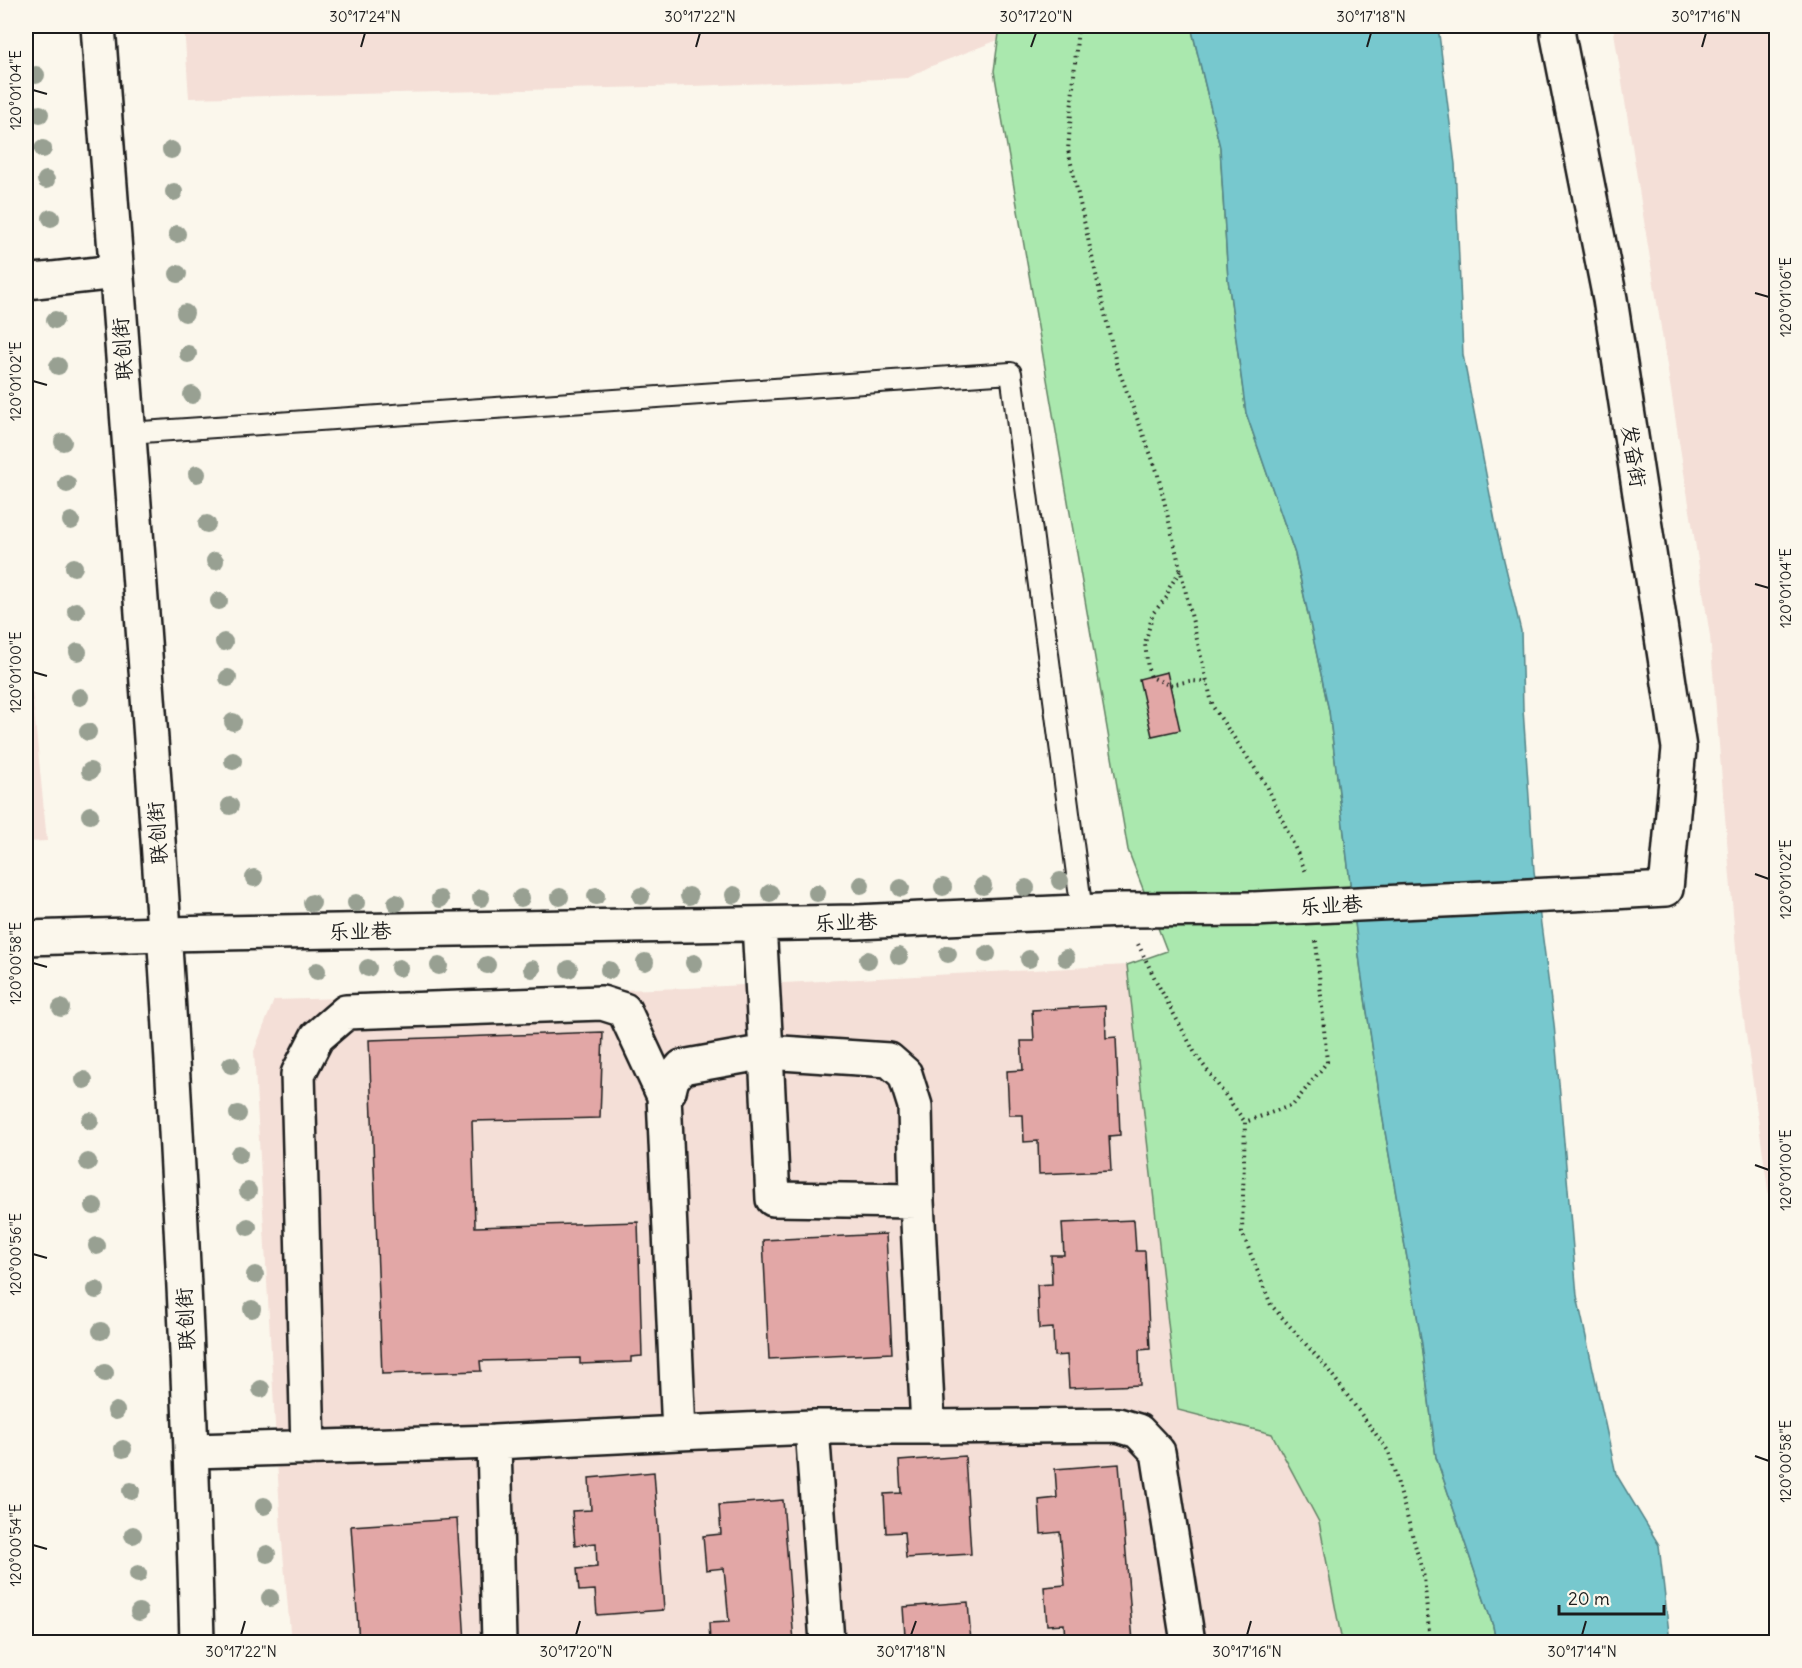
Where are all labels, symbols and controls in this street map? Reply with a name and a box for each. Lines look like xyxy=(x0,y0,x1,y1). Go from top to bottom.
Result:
text: 30°17'24"N xyxy=(329,7,401,26)
text: 30°17'22"N xyxy=(664,7,736,26)
text: 30°17'20"N xyxy=(999,7,1073,26)
text: 30°17'18"N xyxy=(1336,7,1406,26)
text: 30°17'16"N xyxy=(1671,7,1741,26)
text: 120°01'04"E xyxy=(6,50,25,130)
text: 120°01'06"E xyxy=(1776,257,1795,337)
street label: 联创街 xyxy=(106,317,138,381)
text: 120°01'02"E xyxy=(6,341,25,421)
street label: 发奋街 xyxy=(1616,423,1652,489)
text: 120°01'04"E xyxy=(1776,548,1795,628)
text: 120°01'00"E xyxy=(6,631,25,713)
street label: 联创街 xyxy=(141,801,173,865)
text: 120°01'02"E xyxy=(1776,839,1795,919)
street label: 乐业巷 xyxy=(1299,890,1363,920)
street label: 乐业巷 xyxy=(814,907,878,937)
street label: 乐业巷 xyxy=(328,917,392,945)
text: 120°00'58"E xyxy=(6,921,25,1004)
text: 120°01'00"E xyxy=(1776,1129,1795,1211)
text: 120°00'56"E xyxy=(6,1212,25,1295)
street label: 联创街 xyxy=(170,1287,200,1351)
text: 120°00'58"E xyxy=(1776,1419,1795,1502)
text: 120°00'54"E xyxy=(6,1503,25,1586)
scale bar xyxy=(1559,1578,1664,1616)
text: 20 m xyxy=(1568,1587,1610,1610)
text: 30°17'22"N xyxy=(205,1642,277,1661)
text: 30°17'20"N xyxy=(539,1642,613,1661)
text: 30°17'18"N xyxy=(876,1642,946,1661)
text: 30°17'16"N xyxy=(1212,1642,1282,1661)
text: 30°17'14"N xyxy=(1547,1642,1617,1661)

